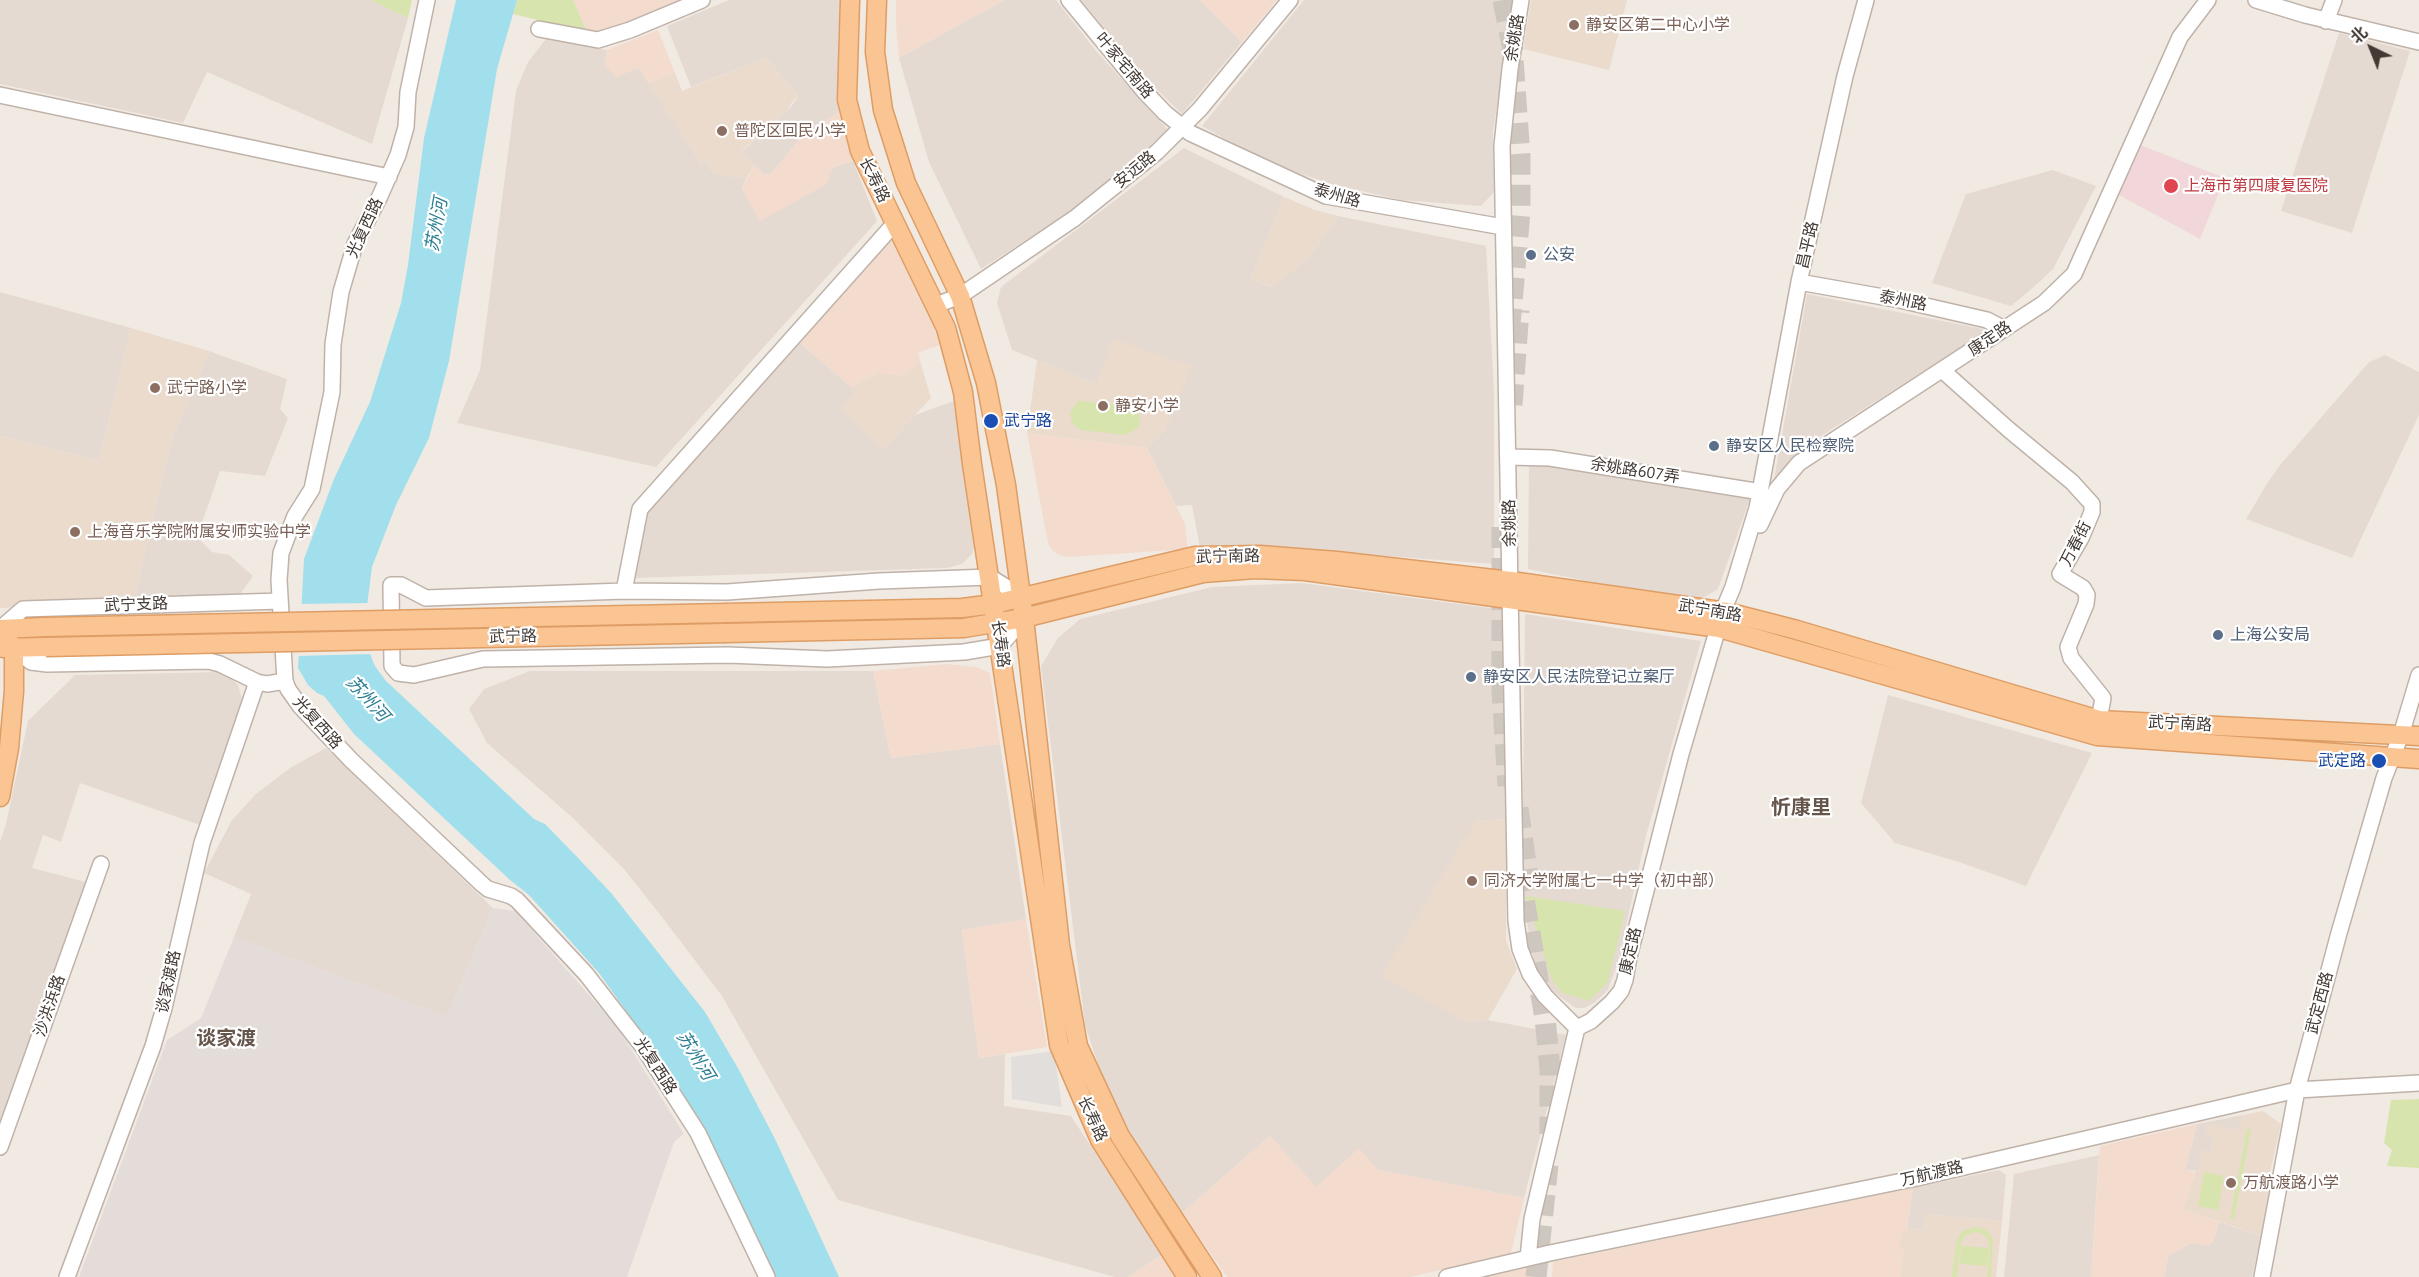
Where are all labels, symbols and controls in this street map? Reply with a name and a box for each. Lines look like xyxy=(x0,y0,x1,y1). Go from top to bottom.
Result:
street label: 余姚路 xyxy=(1502,13,1528,63)
place label: 静安区第二中心小学 xyxy=(1586,15,1730,35)
marker: 静安区第二中心小学 xyxy=(1567,18,1581,32)
north arrow xyxy=(2341,18,2401,78)
text: 北 xyxy=(2346,22,2371,48)
street label: 叶家宅南路 xyxy=(1091,29,1157,103)
place label: 普陀区回民小学 xyxy=(734,121,846,141)
marker: 普陀区回民小学 xyxy=(715,124,729,138)
street label: 安远路 xyxy=(1110,147,1160,193)
street label: 长寿路 xyxy=(855,154,893,206)
place label: 上海市第四康复医院 xyxy=(2184,176,2328,196)
marker: 上海市第四康复医院 xyxy=(2162,177,2180,195)
street label: 泰州路 xyxy=(1311,180,1363,212)
street label: 光复西路 xyxy=(343,195,387,261)
water label: 苏州河 xyxy=(422,197,452,253)
street label: 昌平路 xyxy=(1793,219,1823,271)
place label: 公安 xyxy=(1543,245,1575,265)
marker: 公安 xyxy=(1524,248,1538,262)
street label: 泰州路 xyxy=(1878,287,1928,315)
street label: 康定路 xyxy=(1965,318,2015,360)
place label: 武宁路小学 xyxy=(167,378,247,398)
marker: 武宁路小学 xyxy=(148,381,162,395)
place label: 静安小学 xyxy=(1115,396,1179,416)
marker: 静安小学 xyxy=(1096,399,1110,413)
place label: 武宁路 xyxy=(1004,411,1052,431)
marker: 武宁路 xyxy=(982,412,1000,430)
place label: 静安区人民检察院 xyxy=(1726,436,1854,456)
marker: 静安区人民检察院 xyxy=(1707,439,1721,453)
street label: 余姚路607弄 xyxy=(1589,454,1681,488)
street label: 余姚路 xyxy=(1500,499,1520,547)
street label: 万春街 xyxy=(2057,518,2095,570)
place label: 上海音乐学院附属安师实验中学 xyxy=(87,522,311,542)
marker: 上海音乐学院附属安师实验中学 xyxy=(68,525,82,539)
street label: 武宁南路 xyxy=(1196,547,1260,567)
street label: 武宁支路 xyxy=(104,594,168,616)
street label: 武宁南路 xyxy=(1677,596,1743,626)
street label: 长寿路 xyxy=(987,619,1013,669)
place label: 上海公安局 xyxy=(2230,625,2310,645)
street label: 武宁路 xyxy=(489,627,537,647)
marker: 上海公安局 xyxy=(2211,628,2225,642)
place label: 静安区人民法院登记立案厅 xyxy=(1483,667,1675,687)
marker: 静安区人民法院登记立案厅 xyxy=(1464,670,1478,684)
water label: 苏州河 xyxy=(341,672,393,726)
street label: 光复西路 xyxy=(288,693,346,753)
street label: 武宁南路 xyxy=(2148,713,2212,735)
place label: 武定路 xyxy=(2318,751,2366,771)
marker: 武定路 xyxy=(2370,752,2388,770)
district label: 忻康里 xyxy=(1771,796,1831,820)
place label: 同济大学附属七一中学（初中部） xyxy=(1484,871,1724,891)
marker: 同济大学附属七一中学（初中部） xyxy=(1465,874,1479,888)
street label: 康定路 xyxy=(1616,925,1646,977)
street label: 谈家渡路 xyxy=(153,949,185,1015)
street label: 武定西路 xyxy=(2302,970,2338,1036)
street label: 沙洪浜路 xyxy=(31,973,69,1039)
district label: 谈家渡 xyxy=(196,1027,256,1051)
water label: 苏州河 xyxy=(672,1027,718,1085)
street label: 光复西路 xyxy=(630,1034,680,1098)
street label: 长寿路 xyxy=(1073,1093,1111,1145)
street label: 万航渡路 xyxy=(1899,1157,1965,1191)
place label: 万航渡路小学 xyxy=(2243,1173,2339,1193)
marker: 万航渡路小学 xyxy=(2224,1176,2238,1190)

